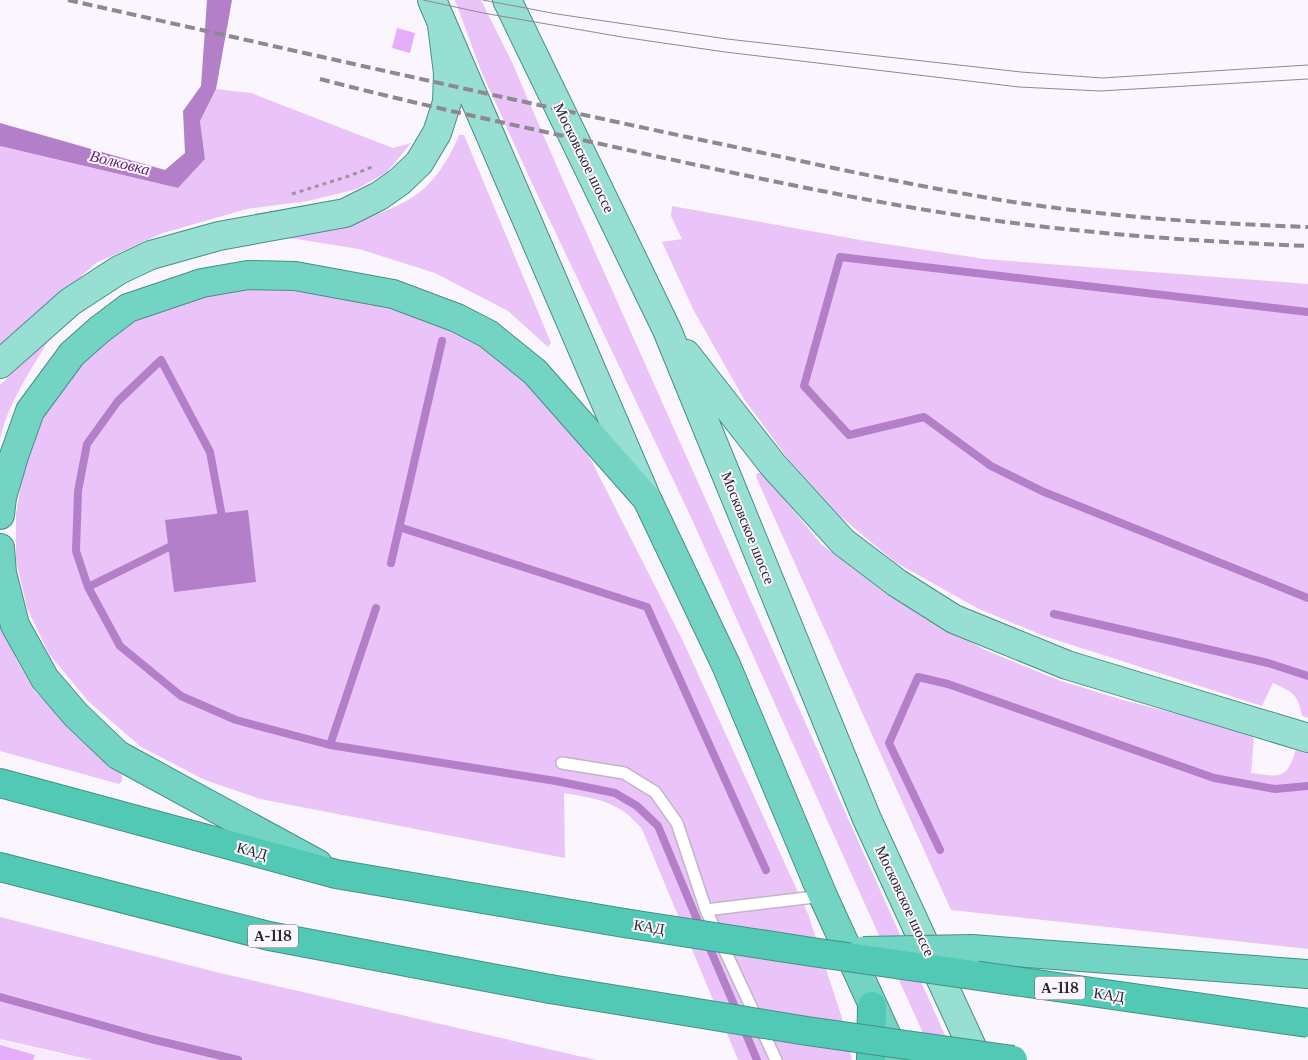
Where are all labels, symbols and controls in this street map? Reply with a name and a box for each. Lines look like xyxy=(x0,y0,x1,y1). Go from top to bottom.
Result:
street label: Московское шоссе xyxy=(550,100,619,216)
water label: Волковка xyxy=(88,145,152,179)
street label: Московское шоссе xyxy=(717,469,780,587)
street label: КАД xyxy=(235,837,270,864)
street label: Московское шоссе xyxy=(871,842,940,959)
street label: КАД xyxy=(632,915,666,938)
road number: А-118 xyxy=(248,924,298,948)
road number: А-118 xyxy=(1035,976,1085,1000)
street label: КАД xyxy=(1092,983,1126,1006)

